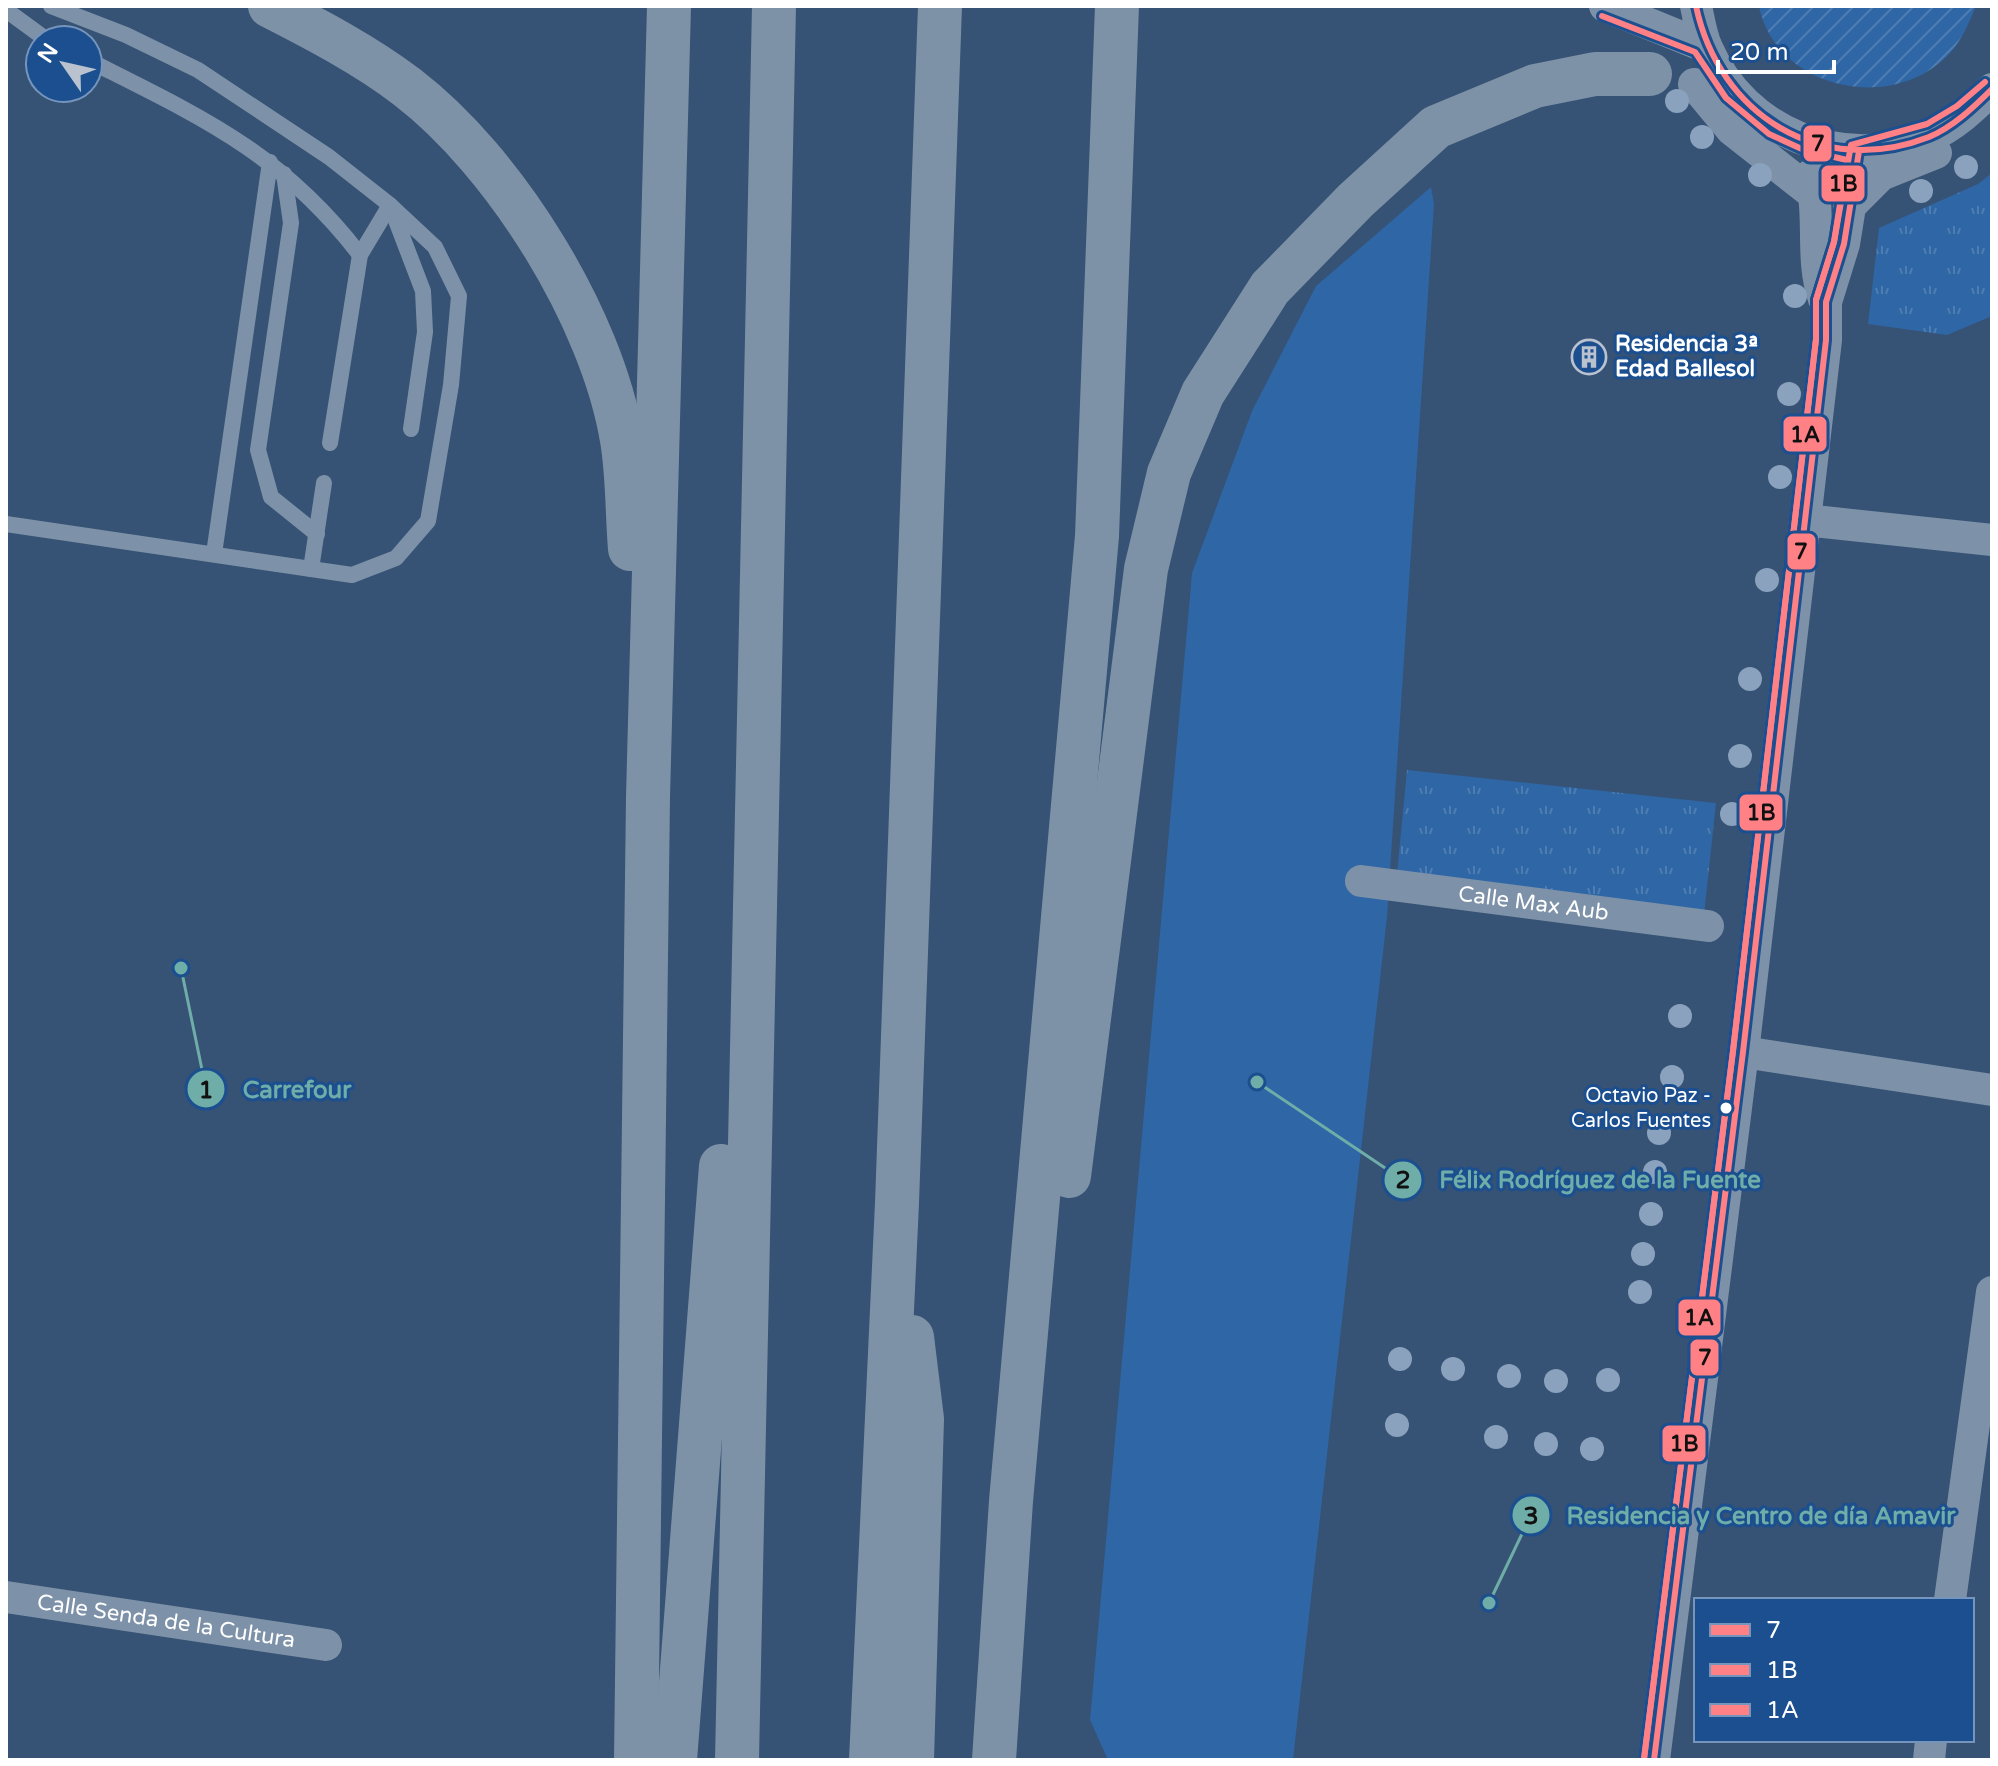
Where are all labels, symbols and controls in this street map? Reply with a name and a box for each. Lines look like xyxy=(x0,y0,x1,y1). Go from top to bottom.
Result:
north arrow xyxy=(24,24,104,104)
scale bar xyxy=(1718,24,1834,74)
text: 20 m xyxy=(1730,38,1788,67)
text: N xyxy=(33,39,64,68)
line badge: 7 xyxy=(1802,124,1833,163)
text: 7 xyxy=(1811,131,1825,157)
line badge: 1B xyxy=(1820,164,1866,203)
text: 1B xyxy=(1828,171,1858,197)
place label: Residencia 3ª Edad Ballesol xyxy=(1615,331,1759,382)
building icon: Residencia 3ª Edad Ballesol xyxy=(1570,338,1608,376)
line badge: 1A xyxy=(1782,415,1828,453)
text: 1A xyxy=(1790,422,1820,448)
line badge: 7 xyxy=(1786,532,1817,571)
text: 7 xyxy=(1794,539,1808,565)
line badge: 1B xyxy=(1738,793,1784,832)
text: 1B xyxy=(1746,800,1776,826)
street label: Calle Max Aub xyxy=(1457,881,1610,926)
callout: Carrefour xyxy=(186,1065,367,1113)
text: 1 xyxy=(198,1076,214,1105)
text: Carrefour xyxy=(243,1076,352,1105)
place label: Octavio Paz - Carlos Fuentes xyxy=(1571,1084,1711,1133)
marker: Octavio Paz - Carlos Fuentes xyxy=(1718,1100,1734,1116)
callout: Félix Rodríguez de la Fuente xyxy=(1383,1156,1777,1204)
text: 2 xyxy=(1395,1166,1411,1195)
text: Félix Rodríguez de la Fuente xyxy=(1439,1166,1761,1195)
line badge: 1A xyxy=(1677,1298,1722,1337)
text: 1A xyxy=(1684,1305,1714,1331)
line badge: 7 xyxy=(1689,1338,1720,1377)
text: 7 xyxy=(1698,1345,1712,1371)
line badge: 1B xyxy=(1661,1424,1707,1463)
text: 1B xyxy=(1669,1431,1699,1457)
callout: Residencia y Centro de día Amavir xyxy=(1511,1491,1971,1539)
text: 3 xyxy=(1523,1502,1539,1531)
text: Residencia y Centro de día Amavir xyxy=(1567,1502,1956,1531)
street label: Calle Senda de la Cultura xyxy=(35,1589,297,1653)
legend xyxy=(1694,1598,1974,1742)
text: 7 xyxy=(1766,1616,1781,1645)
text: 1B xyxy=(1766,1656,1798,1685)
text: 1A xyxy=(1766,1696,1799,1725)

